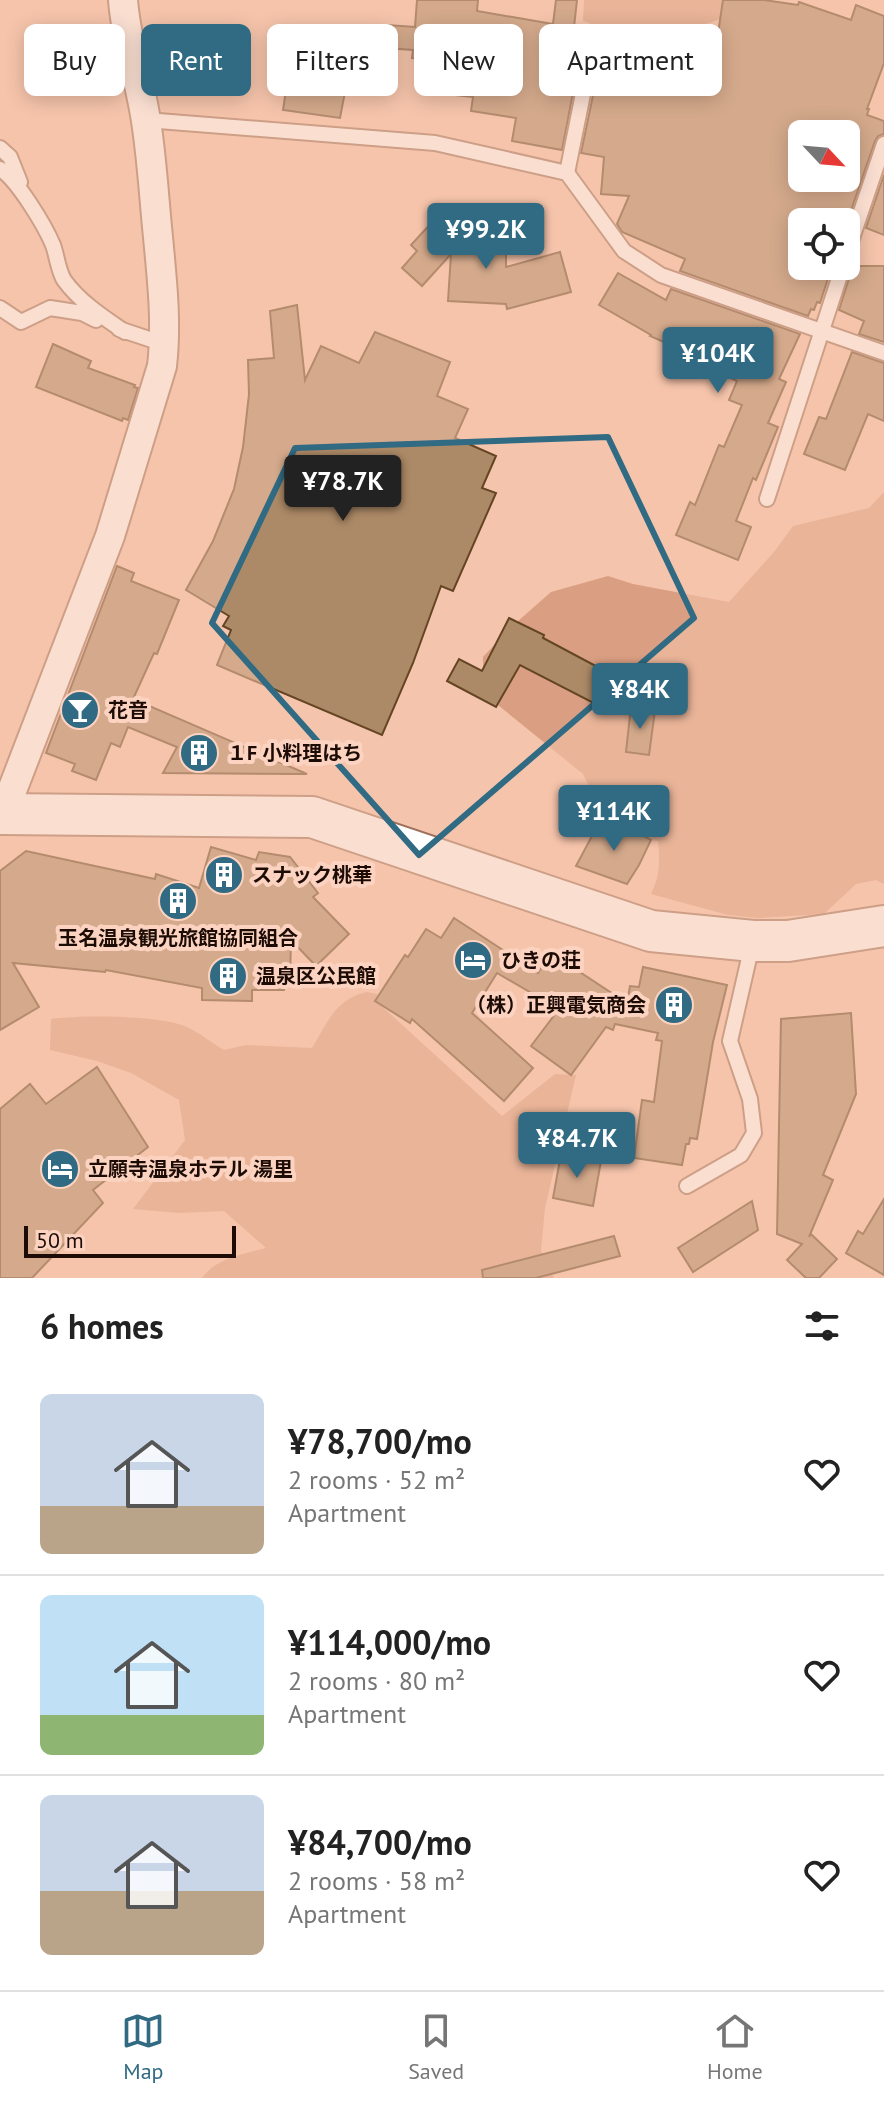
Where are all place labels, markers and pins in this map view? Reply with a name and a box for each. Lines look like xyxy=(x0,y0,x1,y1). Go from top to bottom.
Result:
pin: ¥99.2K xyxy=(421,203,551,271)
pin: ¥104K xyxy=(662,327,774,395)
pin: ¥78.7K xyxy=(278,455,408,523)
pin: ¥84K xyxy=(593,663,687,731)
bar icon: 花音 xyxy=(59,689,101,731)
place label: 花音 xyxy=(108,697,148,723)
building icon: １F 小料理はち xyxy=(178,732,220,774)
place label: １F 小料理はち xyxy=(227,740,362,766)
pin: ¥114K xyxy=(558,785,670,853)
building icon: スナック桃華 xyxy=(203,854,245,896)
place label: スナック桃華 xyxy=(252,862,372,888)
building icon: 玉名温泉観光旅館協同組合 xyxy=(157,880,199,922)
place label: 玉名温泉観光旅館協同組合 xyxy=(58,925,298,951)
hotel icon: ひきの荘 xyxy=(452,939,494,981)
place label: ひきの荘 xyxy=(501,947,581,973)
building icon: 温泉区公民館 xyxy=(207,955,249,997)
place label: 温泉区公民館 xyxy=(256,963,376,989)
building icon: （株）正興電気商会 xyxy=(653,984,695,1026)
place label: （株）正興電気商会 xyxy=(466,992,646,1018)
pin: ¥84.7K xyxy=(512,1112,642,1180)
hotel icon: 立願寺温泉ホテル 湯里 xyxy=(39,1148,81,1190)
place label: 立願寺温泉ホテル 湯里 xyxy=(88,1156,293,1182)

